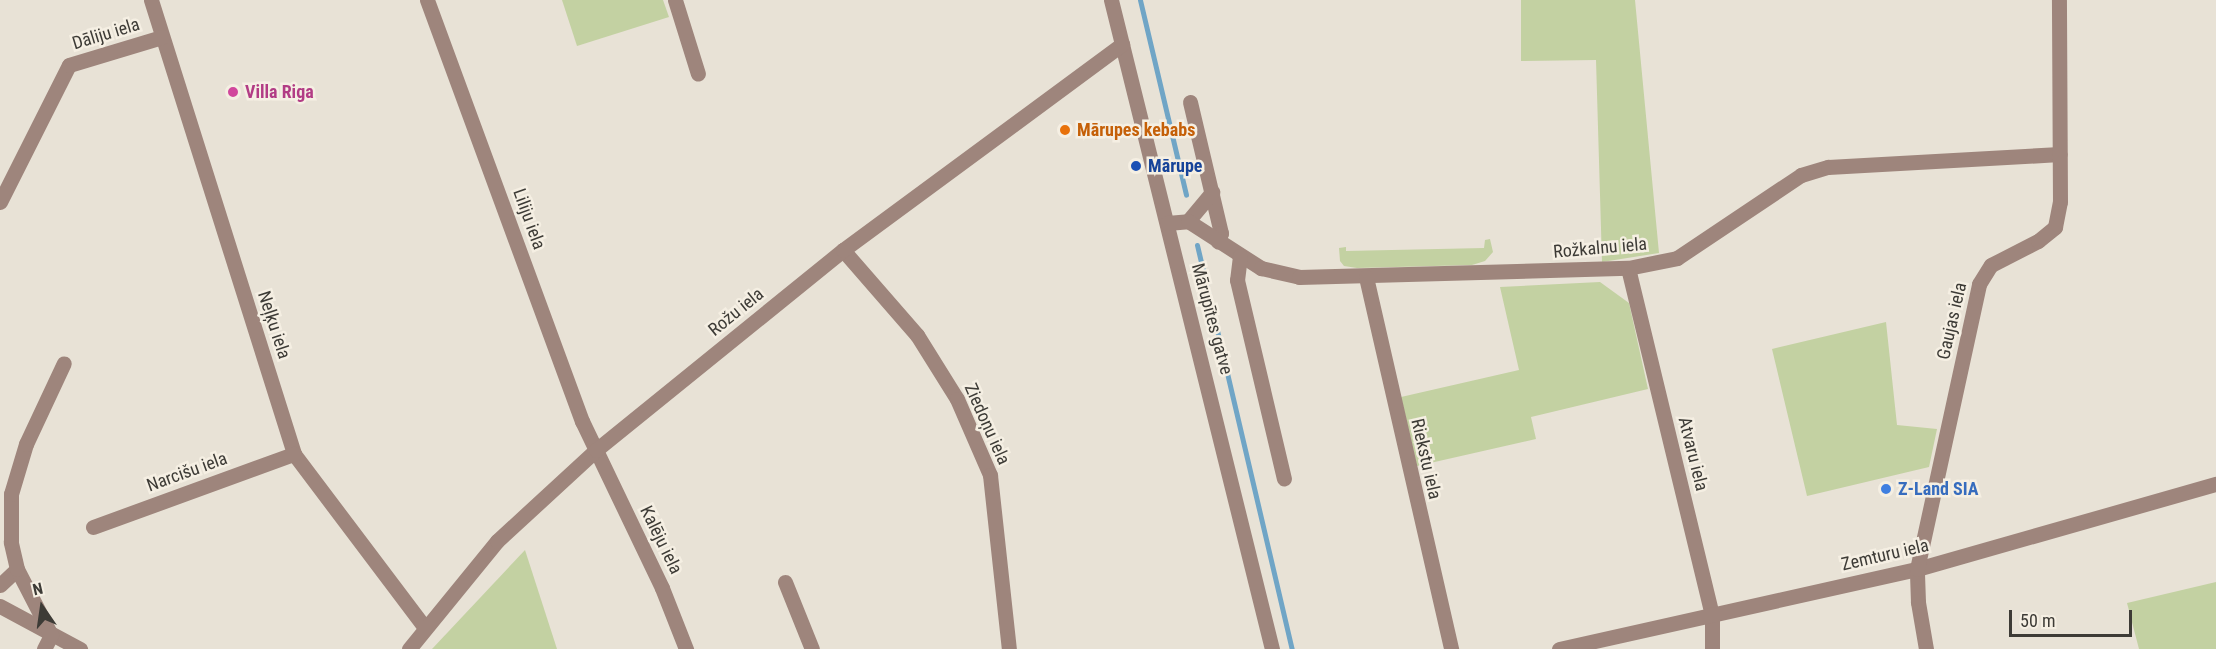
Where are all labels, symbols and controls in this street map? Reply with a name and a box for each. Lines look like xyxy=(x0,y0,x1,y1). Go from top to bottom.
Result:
street label: Dāliju iela xyxy=(70,14,142,54)
place label: Villa Riga xyxy=(245,81,314,103)
marker: Villa Riga xyxy=(226,85,240,99)
place label: Mārupes kebabs xyxy=(1077,119,1195,141)
marker: Mārupes kebabs xyxy=(1058,123,1072,137)
place label: Mārupe xyxy=(1148,155,1202,177)
marker: Mārupe xyxy=(1129,159,1143,173)
street label: Liliju iela xyxy=(508,186,550,252)
street label: Rožkalnu iela xyxy=(1552,233,1648,263)
street label: Mārupītes gatve xyxy=(1187,261,1237,377)
street label: Gaujas iela xyxy=(1933,280,1971,362)
street label: Rožu iela xyxy=(704,283,768,341)
street label: Neļķu iela xyxy=(253,288,295,362)
street label: Ziedoņu iela xyxy=(959,380,1015,468)
street label: Atvaru iela xyxy=(1673,415,1713,493)
street label: Riekstu iela xyxy=(1406,417,1446,501)
street label: Narcišu iela xyxy=(144,448,230,496)
place label: Z-Land SIA xyxy=(1898,478,1979,500)
marker: Z-Land SIA xyxy=(1879,482,1893,496)
street label: Kalēju iela xyxy=(635,502,687,578)
street label: Zemturu iela xyxy=(1839,534,1931,576)
north arrow xyxy=(12,577,72,637)
text: N xyxy=(31,579,45,599)
scale bar xyxy=(2012,598,2135,636)
text: 50 m xyxy=(2020,610,2055,631)

